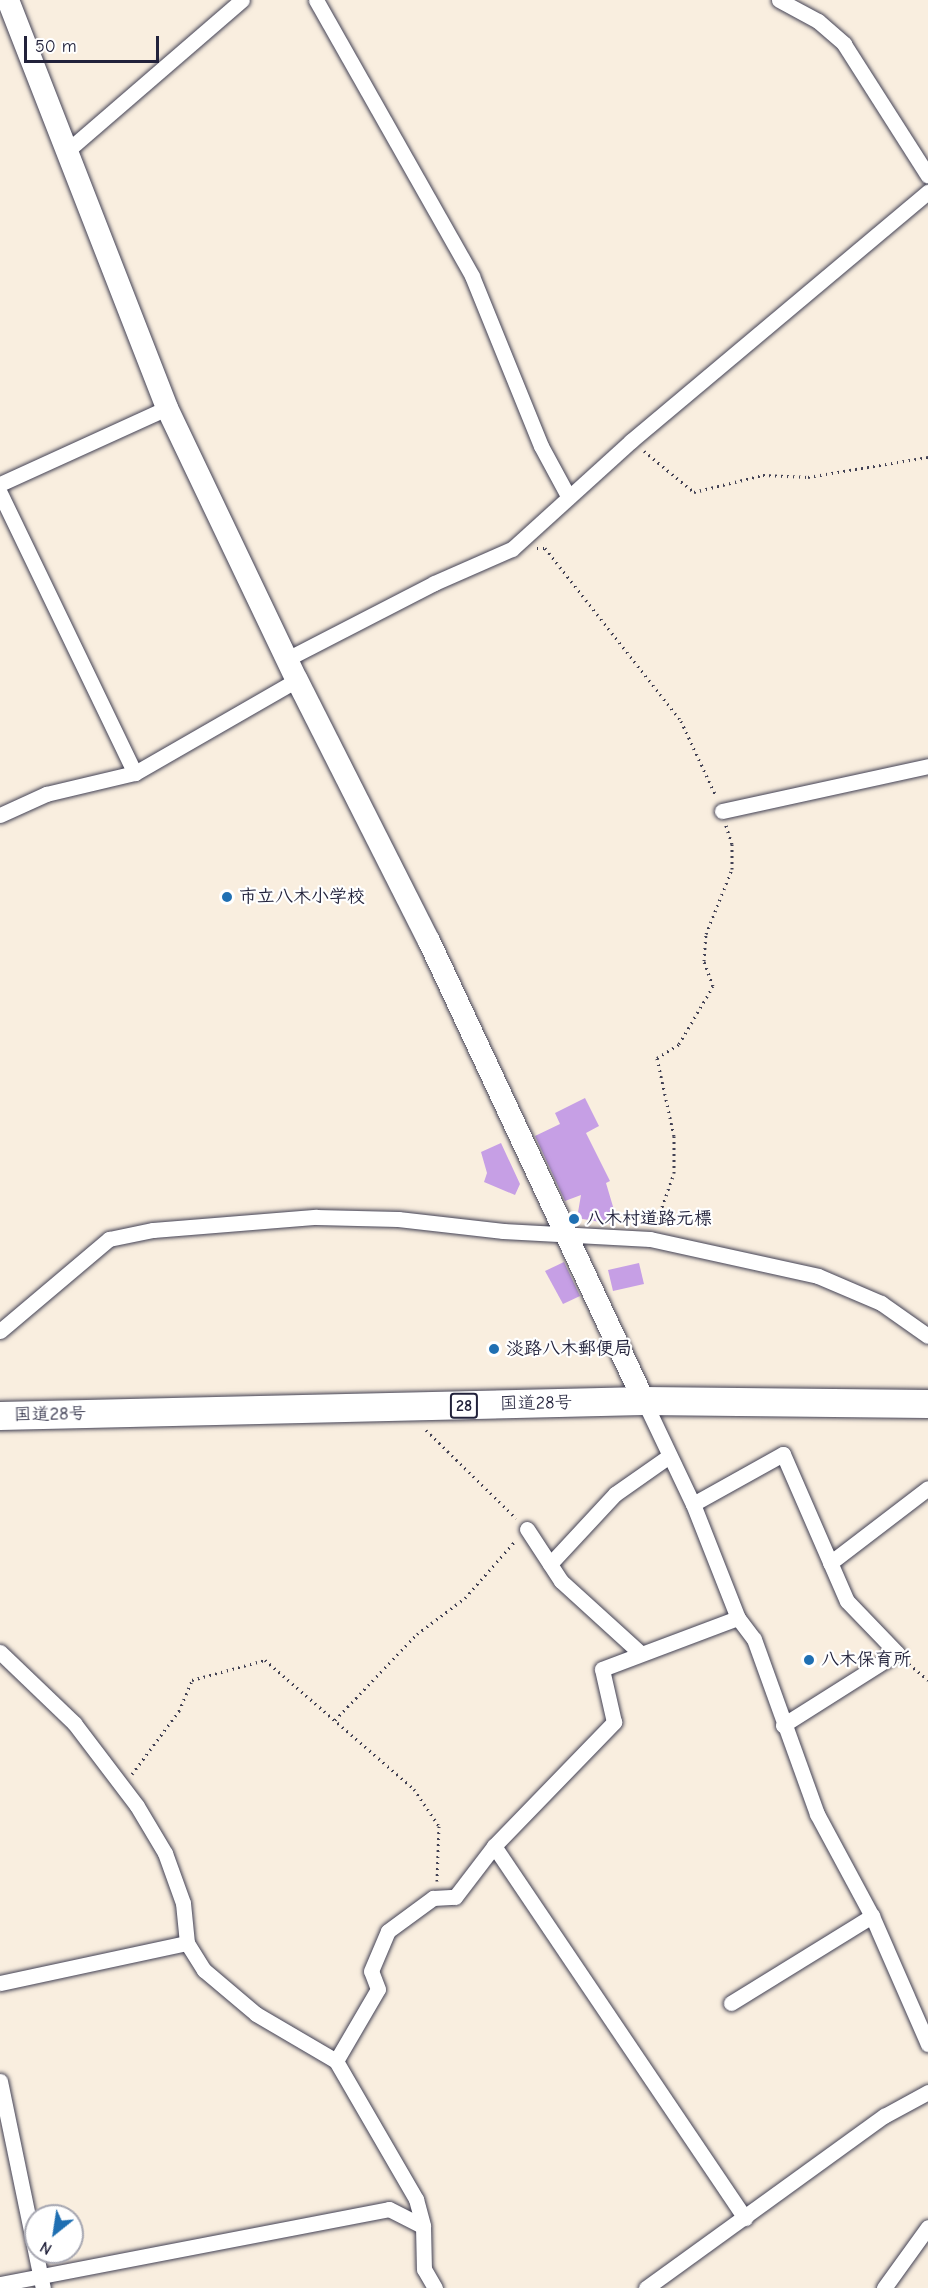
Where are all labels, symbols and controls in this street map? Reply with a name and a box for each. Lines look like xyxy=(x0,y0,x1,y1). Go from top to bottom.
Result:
scale bar xyxy=(27,24,162,62)
text: 50 m xyxy=(35,36,77,57)
place label: 市立八木小学校 xyxy=(239,886,365,908)
marker: 市立八木小学校 xyxy=(220,890,234,904)
place label: 八木村道路元標 xyxy=(586,1208,712,1230)
marker: 八木村道路元標 xyxy=(567,1212,581,1226)
place label: 淡路八木郵便局 xyxy=(506,1338,632,1360)
marker: 淡路八木郵便局 xyxy=(487,1342,501,1356)
road number: 28 xyxy=(449,1393,479,1419)
street label: 国道28号 xyxy=(499,1393,573,1415)
street label: 国道28号 xyxy=(13,1404,87,1426)
place label: 八木保育所 xyxy=(821,1649,911,1671)
marker: 八木保育所 xyxy=(802,1653,816,1667)
north arrow xyxy=(24,2204,84,2264)
text: N xyxy=(37,2237,55,2258)

